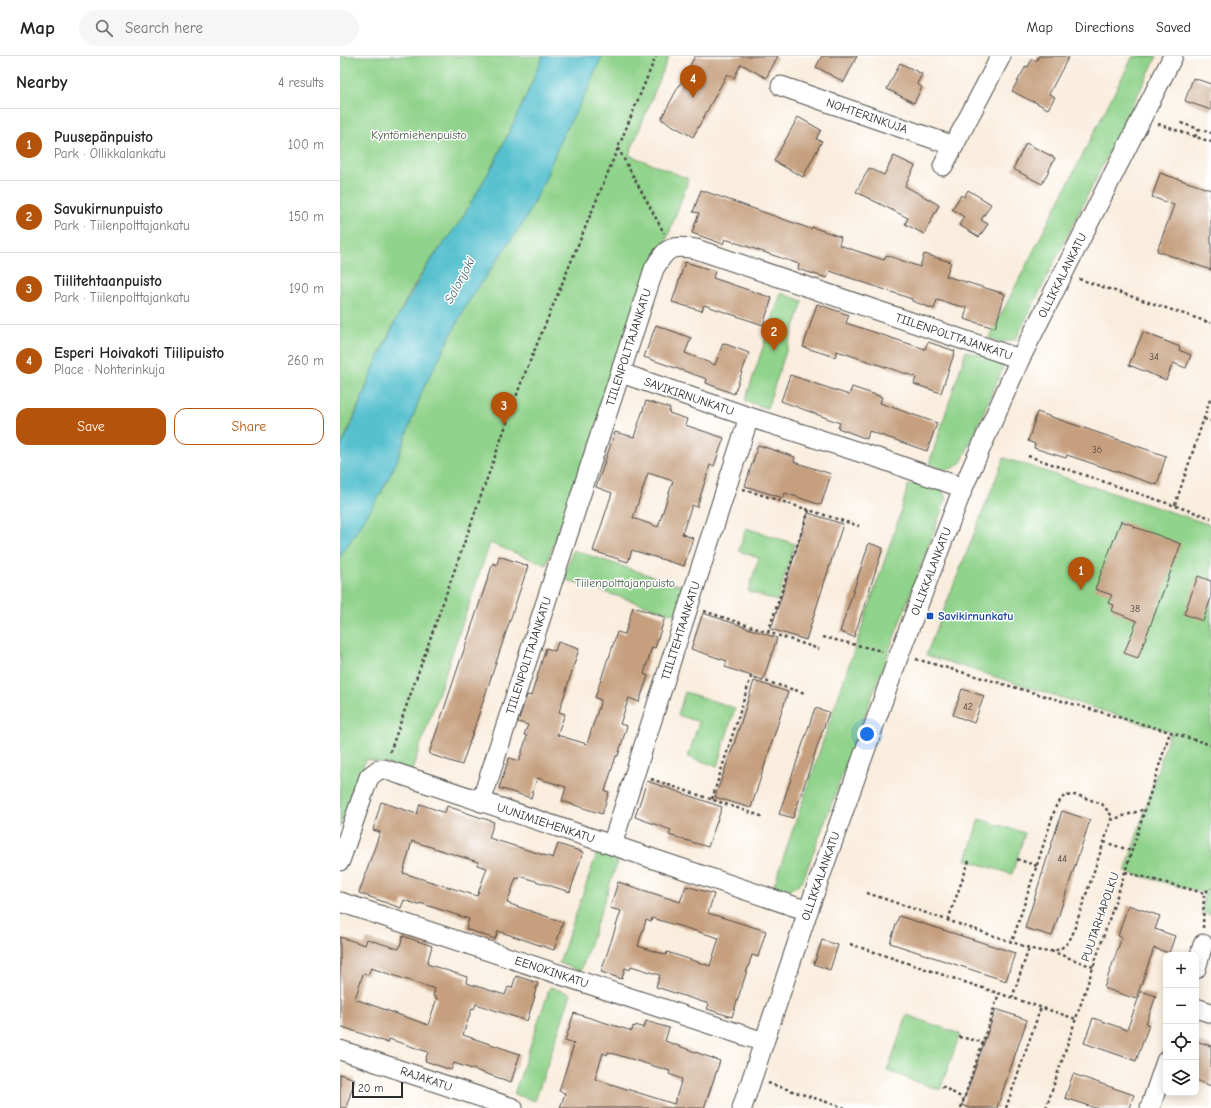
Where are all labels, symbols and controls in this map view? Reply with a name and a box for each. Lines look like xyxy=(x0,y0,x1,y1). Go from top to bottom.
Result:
search box xyxy=(79,10,359,46)
text: Map xyxy=(20,17,55,39)
icon: search xyxy=(93,17,115,39)
text: Search here xyxy=(125,19,203,37)
text: Map xyxy=(1026,19,1053,36)
text: Directions xyxy=(1075,19,1134,36)
text: Saved xyxy=(1156,19,1191,36)
pin: 4 xyxy=(680,65,706,98)
text: Nearby xyxy=(16,73,67,92)
text: 4 results xyxy=(278,75,324,90)
street label: NOHTERINKUJA xyxy=(824,95,909,136)
text: Puusepänpuisto xyxy=(54,128,153,146)
park label: Kyntömiehenpuisto xyxy=(371,128,467,142)
text: 1 xyxy=(26,137,32,152)
text: 100 m xyxy=(288,137,324,152)
text: Park · Ollikkalankatu xyxy=(54,146,166,161)
text: Savukirnunpuisto xyxy=(54,200,163,218)
text: 2 xyxy=(26,209,32,224)
text: 150 m xyxy=(289,209,324,224)
text: Park · Tiilenpolttajankatu xyxy=(54,218,190,233)
street label: OLLIKKALANKATU xyxy=(1035,231,1089,320)
water label: Salonjoki xyxy=(441,254,478,306)
text: Tiilitehtaanpuisto xyxy=(54,272,162,290)
text: 3 xyxy=(26,281,32,296)
text: 190 m xyxy=(289,281,324,296)
street label: TIILENPOLTTAJANKATU xyxy=(603,287,654,408)
text: Park · Tiilenpolttajankatu xyxy=(54,290,190,305)
street label: TIILENPOLTTAJANKATU xyxy=(894,310,1014,363)
pin: 2 xyxy=(761,318,787,351)
text: Esperi Hoivakoti Tiilipuisto xyxy=(54,344,224,362)
house number: 34 xyxy=(1149,351,1159,363)
text: 4 xyxy=(26,353,32,368)
text: 260 m xyxy=(287,353,324,368)
text: Place · Nohterinkuja xyxy=(54,362,165,377)
street label: SAVIKIRNUNKATU xyxy=(642,374,736,418)
pin: 3 xyxy=(491,392,517,425)
button: Save xyxy=(16,408,166,445)
button: Share xyxy=(174,408,324,445)
house number: 36 xyxy=(1092,444,1102,456)
street label: OLLIKKALANKATU xyxy=(908,525,954,617)
pin: 1 xyxy=(1068,557,1094,590)
park label: Tiilenpolttajanpuisto xyxy=(575,576,675,590)
street label: TIILITEHTAANKATU xyxy=(658,579,703,682)
street label: TIILENPOLTTAJANKATU xyxy=(503,595,554,716)
house number: 38 xyxy=(1130,603,1140,615)
place label: Savikirnunkatu xyxy=(938,609,1013,623)
marker: Savikirnunkatu xyxy=(925,611,935,621)
house number: 42 xyxy=(963,701,973,713)
your location xyxy=(857,724,877,744)
street label: UUNIMIEHENKATU xyxy=(495,800,597,846)
street label: OLLIKKALANKATU xyxy=(798,830,843,922)
house number: 44 xyxy=(1057,853,1067,865)
street label: PUUTARHAPOLKU xyxy=(1078,870,1122,964)
map controls xyxy=(1163,952,1199,1096)
button: + xyxy=(1163,952,1199,988)
street label: EENOKINKATU xyxy=(513,953,590,991)
button: − xyxy=(1163,988,1199,1024)
button: locate xyxy=(1163,1024,1199,1060)
button: layers xyxy=(1163,1060,1199,1096)
street label: RAJAKATU xyxy=(398,1064,454,1094)
scale bar xyxy=(352,1080,403,1099)
text: 20 m xyxy=(358,1082,383,1095)

